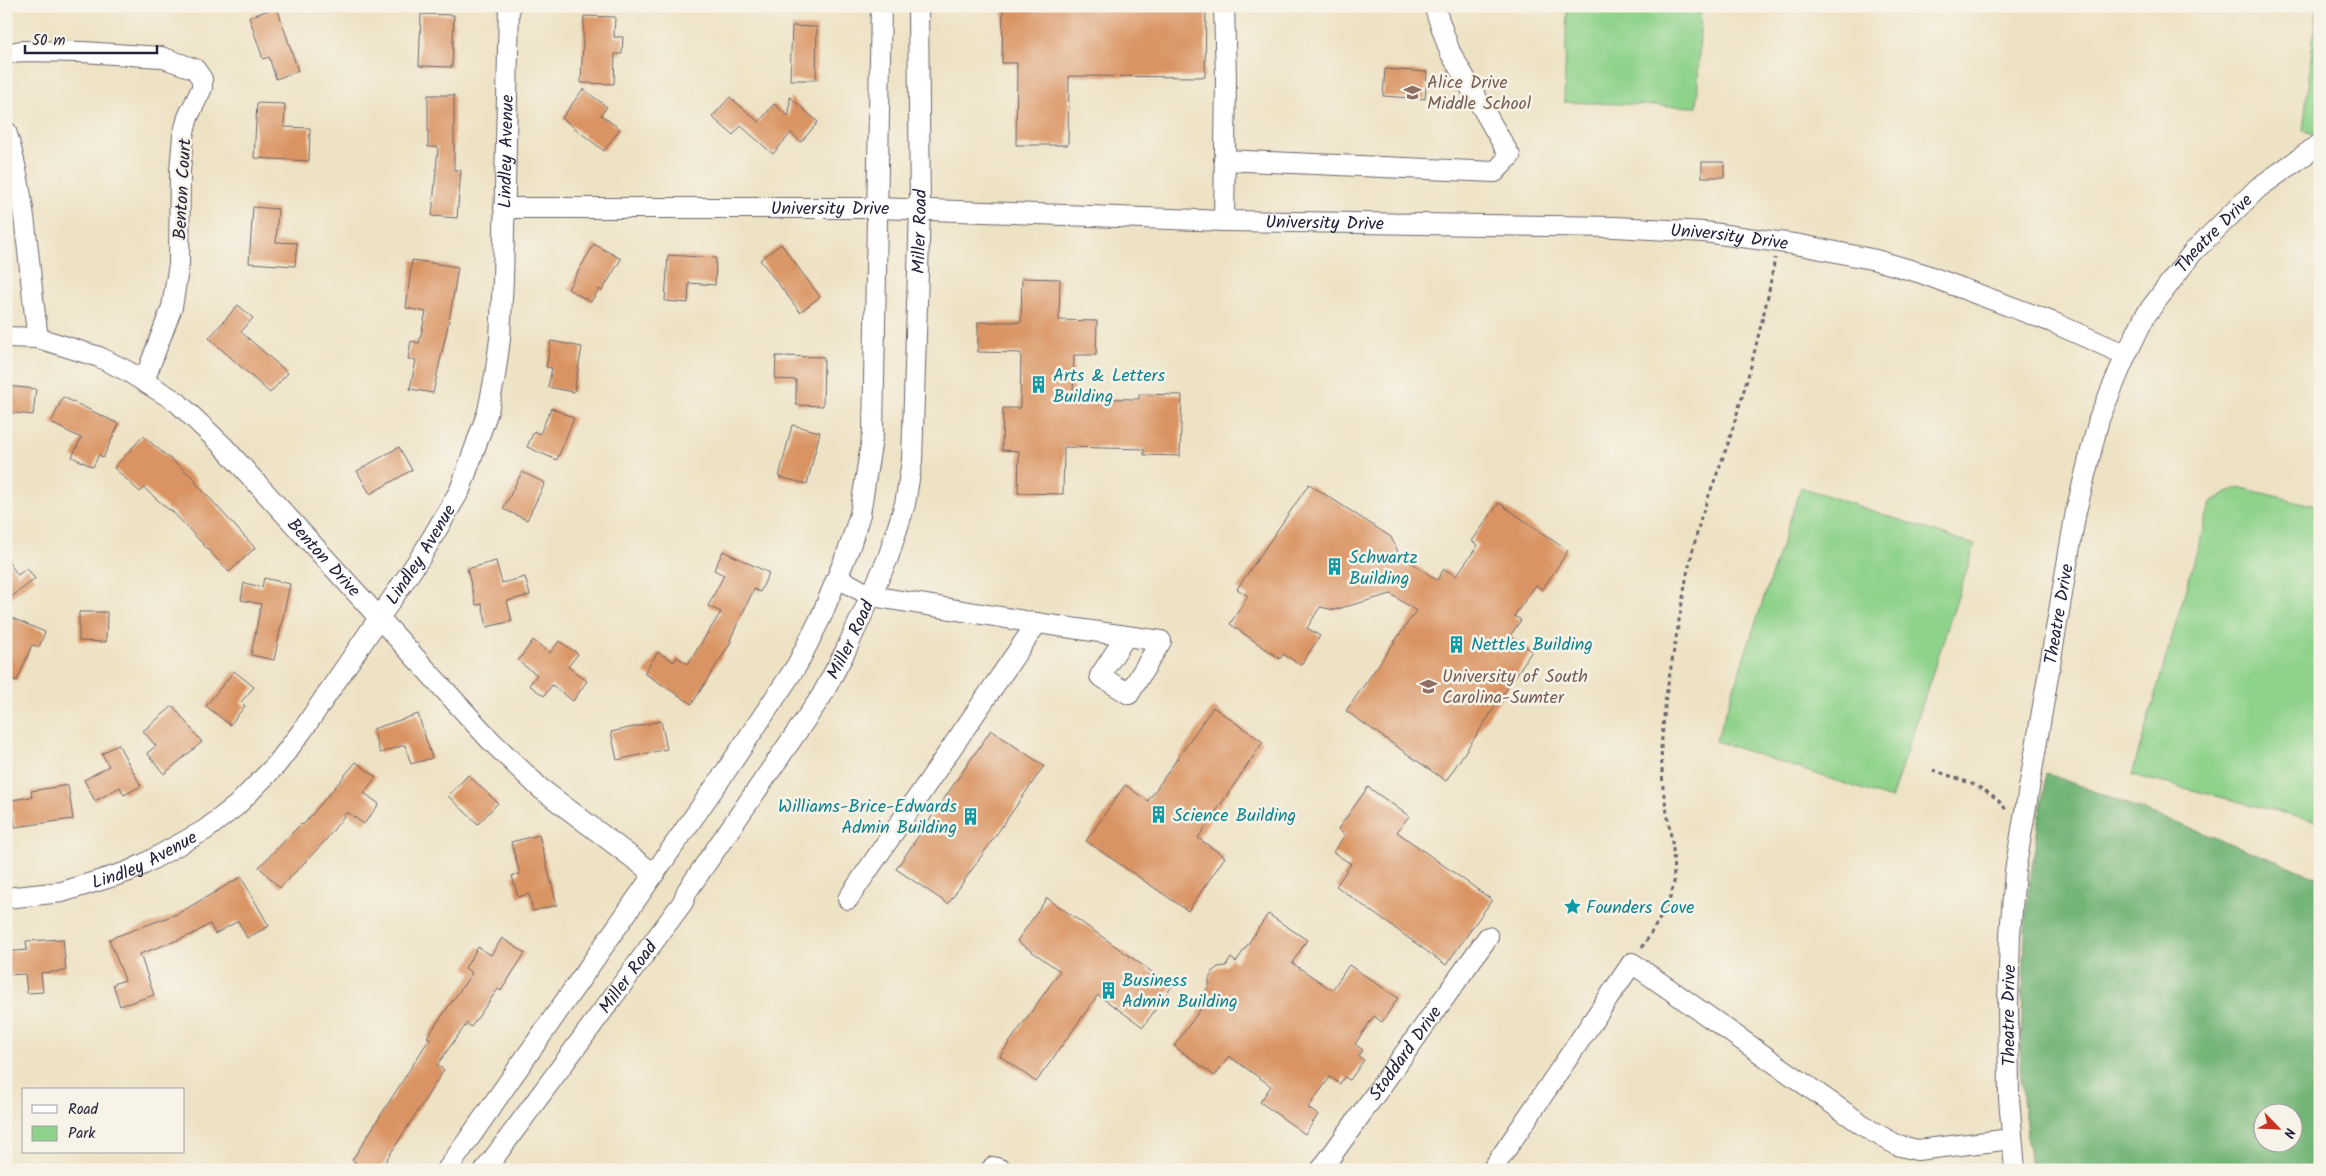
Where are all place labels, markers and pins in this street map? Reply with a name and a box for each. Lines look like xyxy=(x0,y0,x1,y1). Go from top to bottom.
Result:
place label: Alice Drive Middle School xyxy=(1427,69,1532,119)
school or university icon: Alice Drive Middle School xyxy=(1403,82,1423,102)
place label: Arts & Letters Building xyxy=(1053,362,1166,412)
building icon: Arts & Letters Building xyxy=(1029,375,1049,395)
place label: Schwartz Building xyxy=(1349,544,1418,594)
building icon: Schwartz Building xyxy=(1325,557,1345,577)
place label: Nettles Building xyxy=(1471,631,1593,660)
building icon: Nettles Building xyxy=(1447,634,1467,654)
place label: University of South Carolina-Sumter xyxy=(1442,663,1588,713)
school or university icon: University of South Carolina-Sumter xyxy=(1418,676,1438,696)
place label: Williams-Brice-Edwards Admin Building xyxy=(778,793,957,843)
place label: Science Building xyxy=(1173,802,1296,831)
building icon: Science Building xyxy=(1149,805,1169,825)
building icon: Williams-Brice-Edwards Admin Building xyxy=(961,806,981,826)
place label: Founders Cove xyxy=(1586,894,1694,923)
place icon: Founders Cove xyxy=(1562,897,1582,917)
place label: Business Admin Building xyxy=(1122,967,1238,1017)
building icon: Business Admin Building xyxy=(1098,980,1118,1000)

